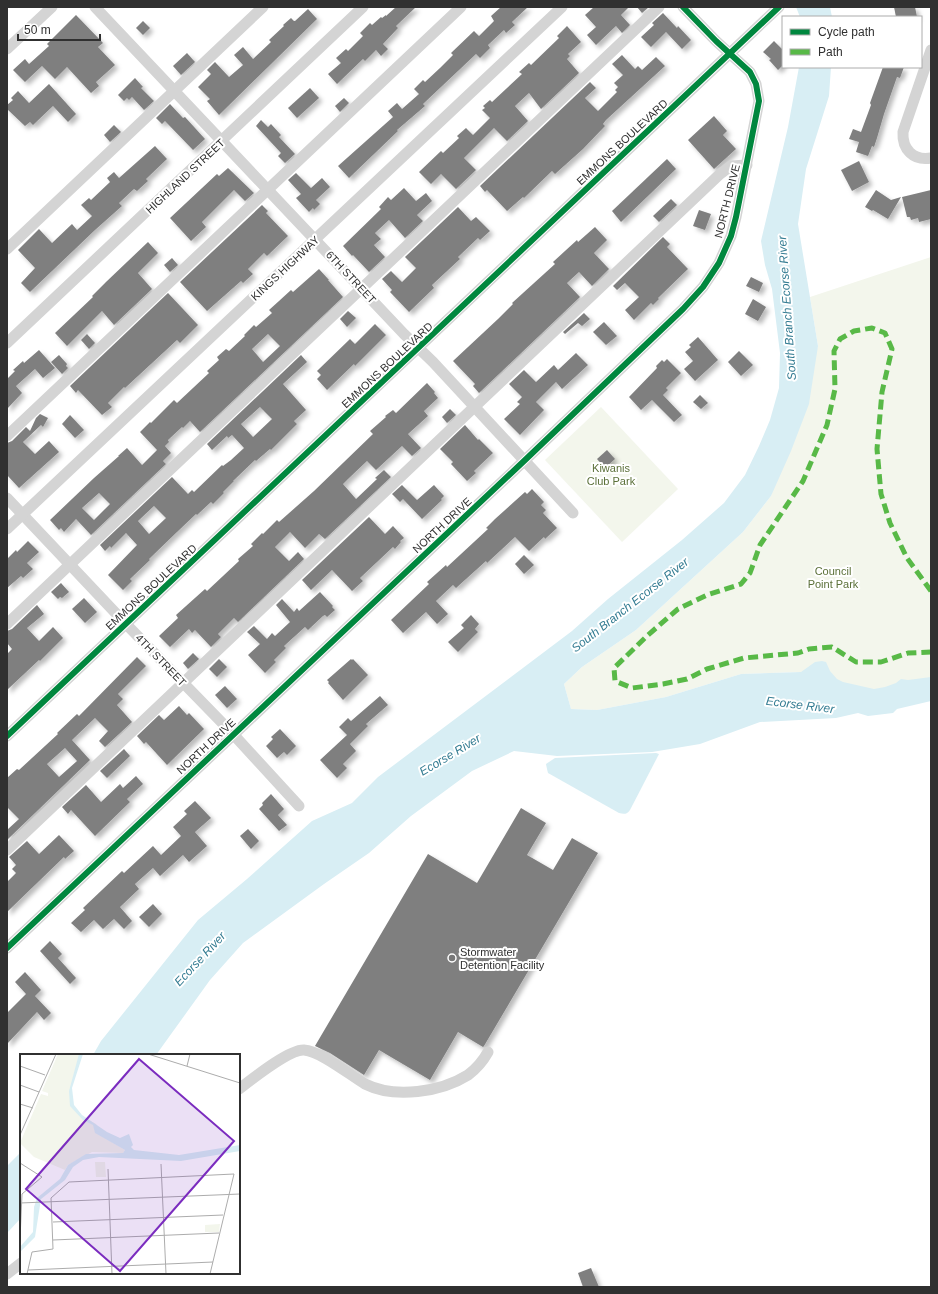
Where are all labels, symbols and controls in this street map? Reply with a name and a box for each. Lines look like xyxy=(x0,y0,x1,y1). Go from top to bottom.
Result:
scale bar xyxy=(18,16,100,42)
legend xyxy=(782,16,922,68)
text: 50 m xyxy=(24,23,51,37)
text: Cycle path xyxy=(818,25,875,39)
text: Path xyxy=(818,45,843,59)
street label: EMMONS BOULEVARD xyxy=(574,97,670,187)
street label: HIGHLAND STREET xyxy=(143,136,227,216)
street label: NORTH DRIVE xyxy=(712,163,742,239)
street label: KINGS HIGHWAY xyxy=(248,233,322,303)
water label: South Branch Ecorse River xyxy=(775,234,799,381)
street label: 6TH STREET xyxy=(324,248,379,306)
street label: EMMONS BOULEVARD xyxy=(339,320,435,410)
park label: Kiwanis Club Park xyxy=(587,462,636,487)
street label: NORTH DRIVE xyxy=(410,495,474,555)
street label: EMMONS BOULEVARD xyxy=(103,542,199,632)
water label: South Branch Ecorse River xyxy=(569,554,692,655)
park label: Council Point Park xyxy=(808,565,859,590)
street label: 4TH STREET xyxy=(133,632,189,689)
water label: Ecorse River xyxy=(765,694,836,716)
street label: NORTH DRIVE xyxy=(174,716,238,776)
water label: Ecorse River xyxy=(417,731,484,779)
water label: Ecorse River xyxy=(171,928,229,989)
place label: Stormwater Detention Facility xyxy=(460,946,545,971)
marker: Stormwater Detention Facility xyxy=(447,953,457,963)
inset map xyxy=(20,1054,240,1274)

